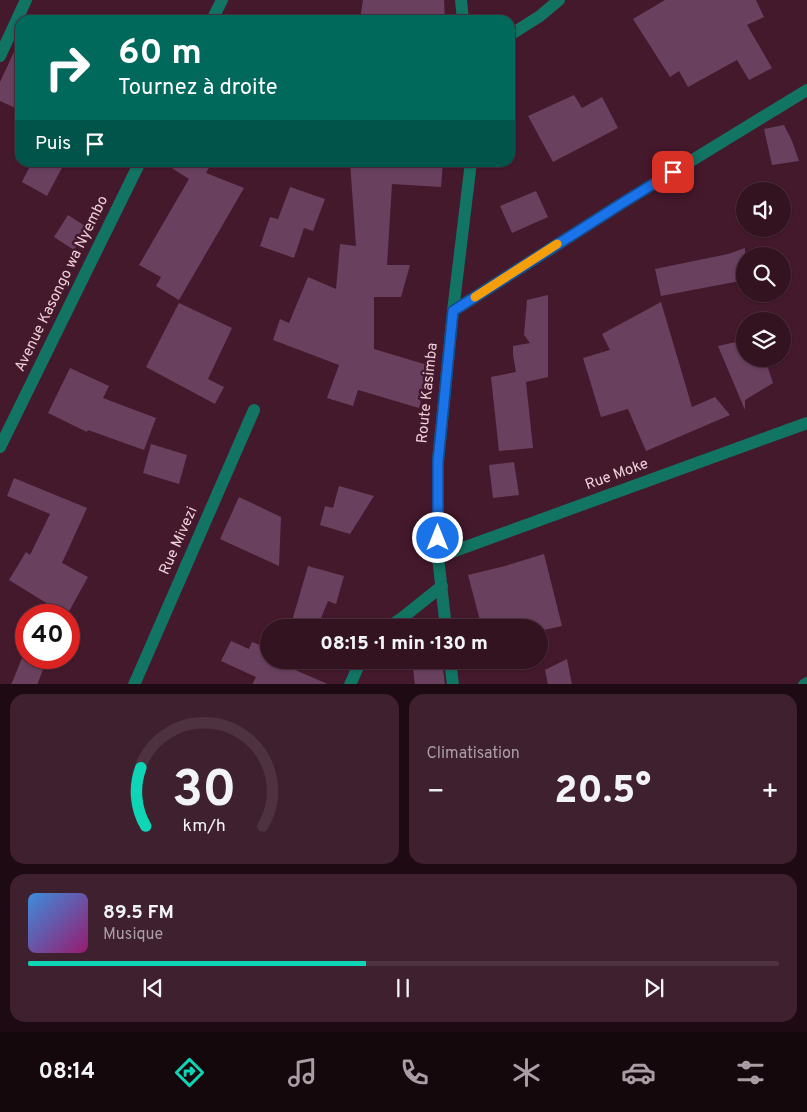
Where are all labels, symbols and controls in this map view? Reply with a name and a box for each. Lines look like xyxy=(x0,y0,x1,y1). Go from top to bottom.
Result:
text: 60 m xyxy=(118,32,202,76)
icon: right xyxy=(35,35,100,100)
text: Tournez à droite xyxy=(118,75,278,102)
icon: arrive xyxy=(81,130,109,158)
text: Puis xyxy=(35,132,71,156)
pin xyxy=(652,151,694,193)
icon: arrive xyxy=(659,158,687,186)
map controls xyxy=(736,182,791,367)
button: sound xyxy=(736,182,791,237)
street label: Avenue Kasongo wa Nyembo xyxy=(11,193,113,375)
button: search xyxy=(736,247,791,302)
button: layers xyxy=(736,312,791,367)
street label: Route Kasimba xyxy=(413,342,443,444)
street label: Rue Moke xyxy=(583,455,651,495)
street label: Rue Mivezi xyxy=(156,504,202,578)
position arrow xyxy=(411,511,463,563)
speed limit sign: 40 xyxy=(15,604,80,669)
text: 08:15 · 1 min · 130 m xyxy=(320,632,488,656)
text: Climatisation xyxy=(427,744,520,764)
text: 30 xyxy=(172,759,237,825)
text: 20.5° xyxy=(554,768,651,817)
text: − xyxy=(427,775,445,811)
text: + xyxy=(761,775,779,811)
text: km/h xyxy=(183,815,226,838)
text: 89.5 FM xyxy=(103,901,174,925)
text: Musique xyxy=(103,925,163,945)
icon: previous xyxy=(139,974,167,1002)
icon: pause xyxy=(389,974,417,1002)
icon: next xyxy=(640,974,668,1002)
icon: directions xyxy=(172,1055,207,1090)
icon: music xyxy=(285,1055,320,1090)
icon: phone xyxy=(397,1055,432,1090)
icon: climate xyxy=(509,1055,544,1090)
icon: car xyxy=(621,1055,656,1090)
icon: filters xyxy=(733,1055,768,1090)
text: 08:14 xyxy=(39,1059,95,1086)

